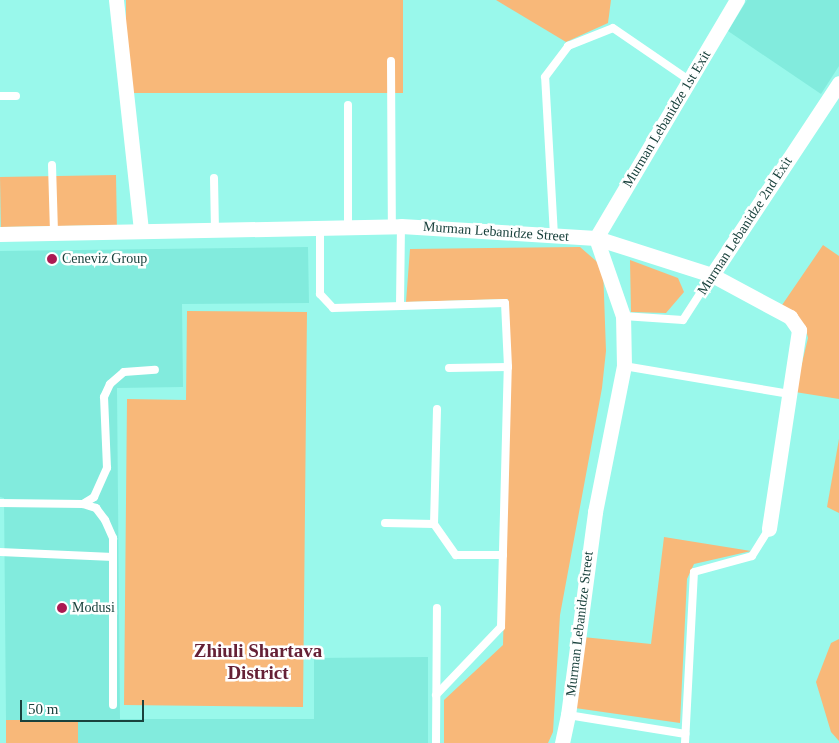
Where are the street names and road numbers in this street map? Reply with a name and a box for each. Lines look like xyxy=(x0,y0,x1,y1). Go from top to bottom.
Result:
street label: Murman Lebanidze 1st Exit xyxy=(614,38,720,200)
street label: Murman Lebanidze 2nd Exit xyxy=(688,144,802,308)
street label: Murman Lebanidze Street xyxy=(411,218,581,246)
street label: Murman Lebanidze Street xyxy=(561,539,599,709)

